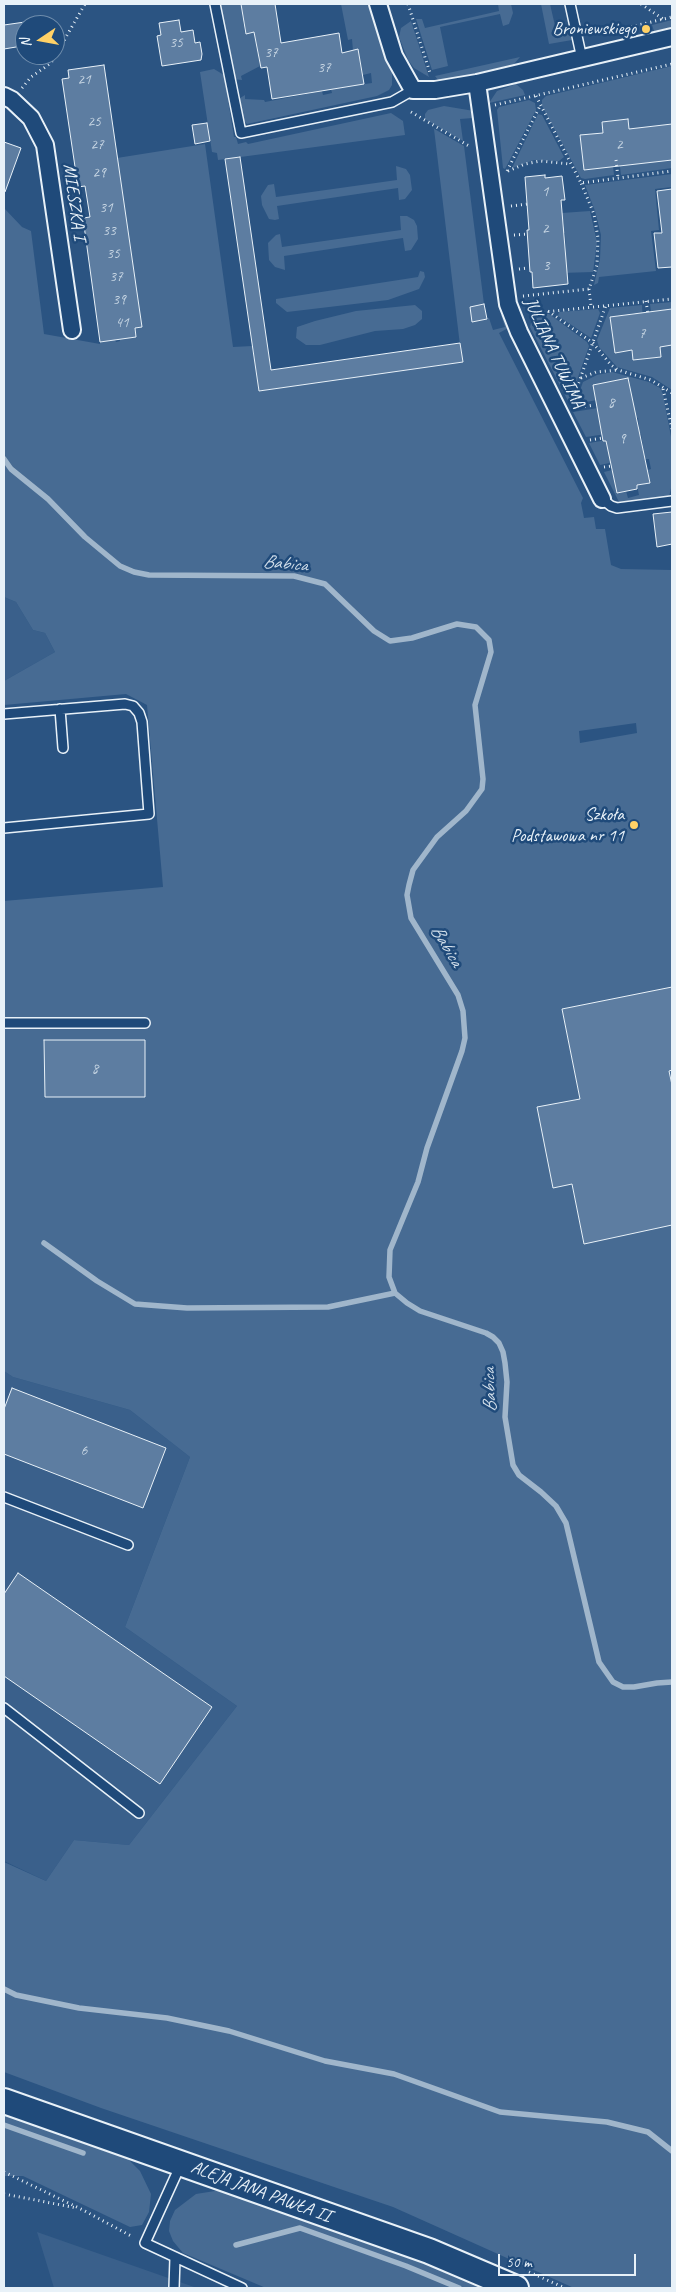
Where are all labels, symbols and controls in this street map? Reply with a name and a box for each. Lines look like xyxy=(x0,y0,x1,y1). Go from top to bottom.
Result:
north arrow xyxy=(15,15,65,65)
place label: Broniewskiego xyxy=(553,18,636,40)
marker: Broniewskiego xyxy=(640,23,652,35)
house number: 35 xyxy=(169,34,183,52)
text: N xyxy=(17,37,35,49)
house number: 37 xyxy=(264,44,278,62)
house number: 37 xyxy=(317,59,331,77)
house number: 21 xyxy=(77,71,91,89)
house number: 25 xyxy=(87,113,101,131)
house number: 27 xyxy=(90,136,104,154)
house number: 2 xyxy=(616,136,622,154)
street label: MIESZKA I xyxy=(58,162,90,242)
house number: 29 xyxy=(92,164,106,182)
house number: 1 xyxy=(542,183,548,201)
house number: 31 xyxy=(99,199,113,217)
house number: 2 xyxy=(542,220,548,238)
house number: 33 xyxy=(102,222,116,240)
house number: 35 xyxy=(106,245,120,263)
house number: 3 xyxy=(543,257,549,275)
house number: 37 xyxy=(109,268,123,286)
house number: 39 xyxy=(112,291,126,309)
street label: JULIANA TUWIMA xyxy=(519,294,589,412)
house number: 41 xyxy=(115,314,129,332)
house number: 7 xyxy=(639,325,645,343)
house number: 8 xyxy=(608,394,614,412)
house number: 9 xyxy=(619,430,625,448)
water label: Babica xyxy=(262,551,308,577)
place label: Szkoła Podstawowa nr 11 xyxy=(511,804,624,846)
marker: Szkoła Podstawowa nr 11 xyxy=(628,819,640,831)
water label: Babica xyxy=(425,921,467,971)
house number: 8 xyxy=(92,1060,98,1078)
water label: Babica xyxy=(478,1367,502,1413)
house number: 6 xyxy=(81,1442,87,1460)
street label: ALEJA JANA PAWŁA II xyxy=(188,2157,334,2227)
scale bar xyxy=(501,2244,638,2276)
text: 50 m xyxy=(506,2253,532,2272)

